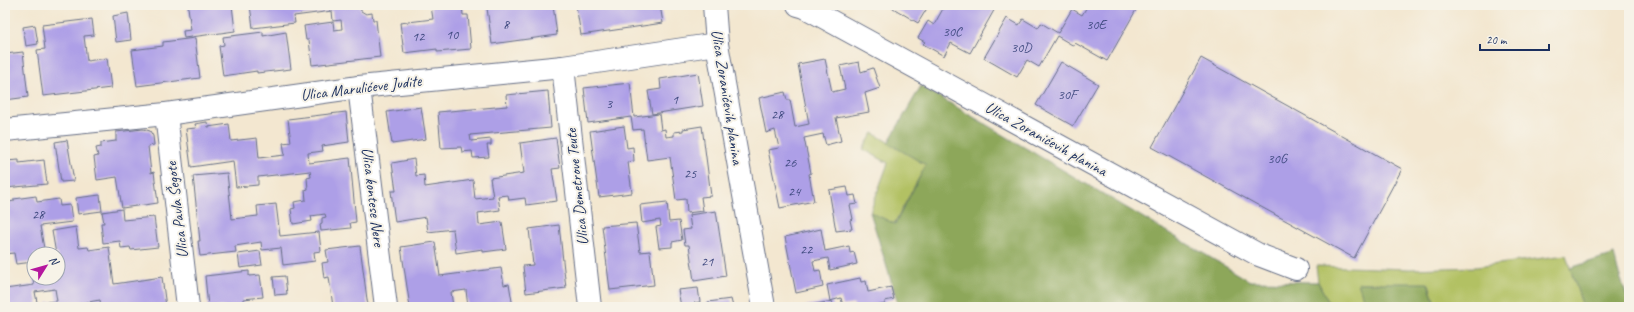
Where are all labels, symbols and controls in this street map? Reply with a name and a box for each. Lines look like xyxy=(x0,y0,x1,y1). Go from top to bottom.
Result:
house number: 8 xyxy=(503,16,511,33)
house number: 30E xyxy=(1086,16,1108,33)
house number: 30C xyxy=(942,23,963,40)
house number: 10 xyxy=(446,26,460,43)
scale bar xyxy=(1480,26,1549,52)
house number: 12 xyxy=(412,28,426,45)
street label: Ulica Zoranićevih planina xyxy=(706,28,748,167)
text: 20 m xyxy=(1486,32,1508,48)
house number: 30D xyxy=(1011,39,1033,56)
street label: Ulica Marulićeve Judite xyxy=(300,70,424,105)
house number: 30F xyxy=(1058,86,1080,103)
house number: 1 xyxy=(672,91,679,108)
house number: 3 xyxy=(606,95,614,112)
street label: Ulica Zoranićevih planina xyxy=(982,97,1112,182)
house number: 28 xyxy=(771,106,785,123)
street label: Ulica Demetrove Teute xyxy=(561,126,593,246)
street label: Ulica kontese Nere xyxy=(357,147,389,249)
house number: 30G xyxy=(1267,150,1289,167)
house number: 26 xyxy=(784,154,797,171)
street label: Ulica Pavla Šegote xyxy=(161,159,193,259)
house number: 25 xyxy=(684,165,697,182)
house number: 24 xyxy=(788,183,802,200)
house number: 28 xyxy=(32,206,46,223)
house number: 22 xyxy=(800,241,814,258)
north arrow xyxy=(26,246,66,286)
text: N xyxy=(46,253,63,269)
house number: 21 xyxy=(701,253,714,270)

